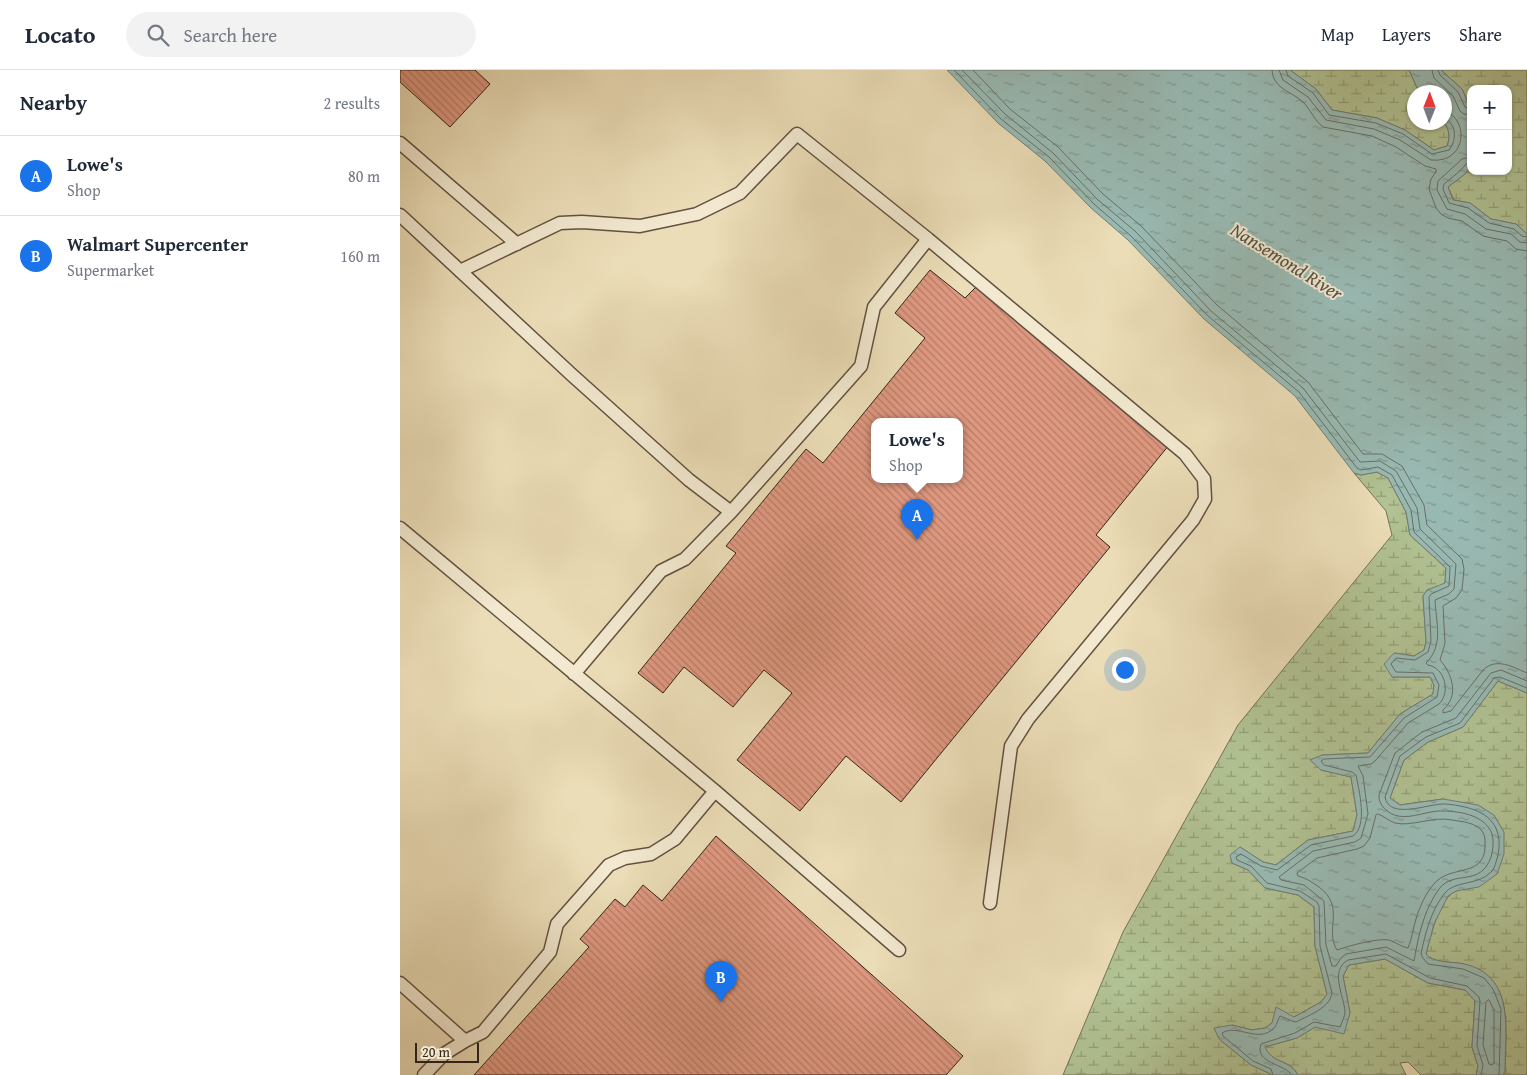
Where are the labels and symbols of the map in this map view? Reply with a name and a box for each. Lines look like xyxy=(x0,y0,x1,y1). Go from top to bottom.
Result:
north arrow xyxy=(1407,85,1452,130)
water label: Nansemond River xyxy=(1225,215,1349,307)
pin: A xyxy=(901,499,933,540)
your location xyxy=(1112,657,1138,683)
pin: B xyxy=(705,961,737,1002)
scale bar xyxy=(415,1040,479,1063)

